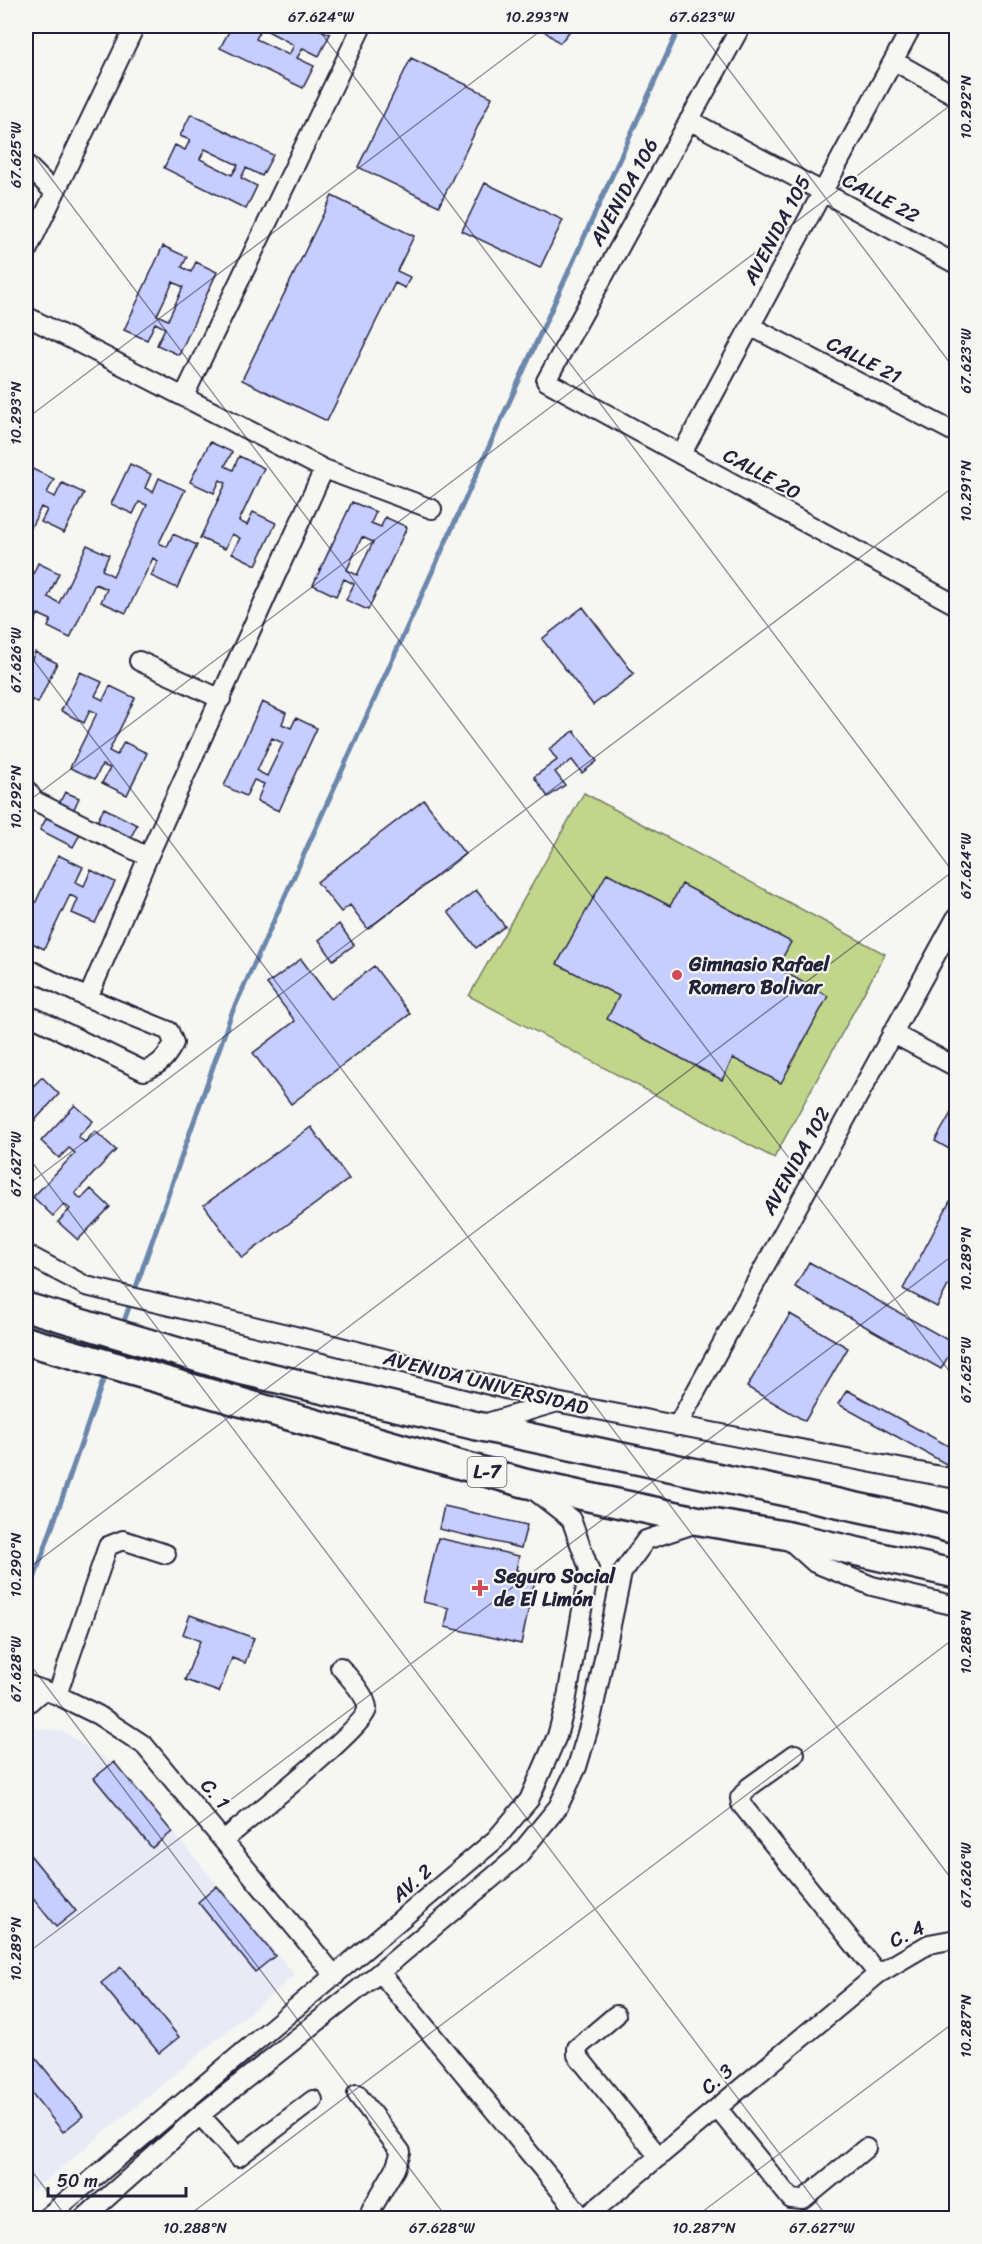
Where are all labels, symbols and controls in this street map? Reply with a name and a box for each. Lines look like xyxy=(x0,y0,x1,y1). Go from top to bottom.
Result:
text: 67.624°W xyxy=(288,4,355,30)
text: 10.293°N xyxy=(505,4,569,30)
text: 67.623°W xyxy=(669,4,735,30)
text: 10.292°N xyxy=(953,75,979,139)
text: 67.625°W xyxy=(3,122,29,188)
street label: AVENIDA 106 xyxy=(579,131,668,253)
street label: CALLE 22 xyxy=(836,163,926,233)
street label: AVENIDA 105 xyxy=(733,169,821,292)
street label: CALLE 21 xyxy=(820,326,908,394)
text: 67.623°W xyxy=(953,328,979,394)
text: 10.293°N xyxy=(3,381,29,445)
street label: CALLE 20 xyxy=(717,438,807,510)
text: 10.291°N xyxy=(953,460,979,522)
text: 67.626°W xyxy=(3,627,29,693)
text: 10.292°N xyxy=(3,765,29,829)
text: 67.624°W xyxy=(953,832,979,899)
place label: Gimnasio Rafael Romero Bolivar xyxy=(688,947,831,1005)
marker: Gimnasio Rafael Romero Bolivar xyxy=(670,968,684,982)
street label: AVENIDA 102 xyxy=(751,1100,840,1223)
text: 67.627°W xyxy=(3,1131,29,1197)
text: 10.289°N xyxy=(953,1226,979,1291)
text: 67.625°W xyxy=(953,1337,979,1403)
street label: AVENIDA UNIVERSIDAD xyxy=(379,1340,592,1425)
road number: L-7 xyxy=(468,1457,506,1487)
text: 10.290°N xyxy=(3,1532,29,1597)
place label: Seguro Social de El Limón xyxy=(493,1559,616,1617)
marker: Seguro Social de El Limón xyxy=(471,1579,489,1597)
text: 10.288°N xyxy=(953,1609,979,1674)
text: 67.628°W xyxy=(3,1636,29,1702)
street label: C. 1 xyxy=(191,1770,239,1818)
text: 67.626°W xyxy=(953,1842,979,1908)
street label: AV. 2 xyxy=(382,1854,441,1912)
street label: C. 4 xyxy=(883,1910,931,1958)
text: 10.289°N xyxy=(3,1916,29,1981)
text: 10.287°N xyxy=(953,1994,979,2058)
street label: C. 3 xyxy=(692,2054,742,2104)
scale bar xyxy=(48,2160,186,2198)
text: 50 m xyxy=(57,2165,98,2197)
text: 10.288°N xyxy=(163,2215,228,2241)
text: 67.628°W xyxy=(409,2215,475,2241)
text: 10.287°N xyxy=(672,2215,736,2241)
text: 67.627°W xyxy=(789,2215,855,2241)

